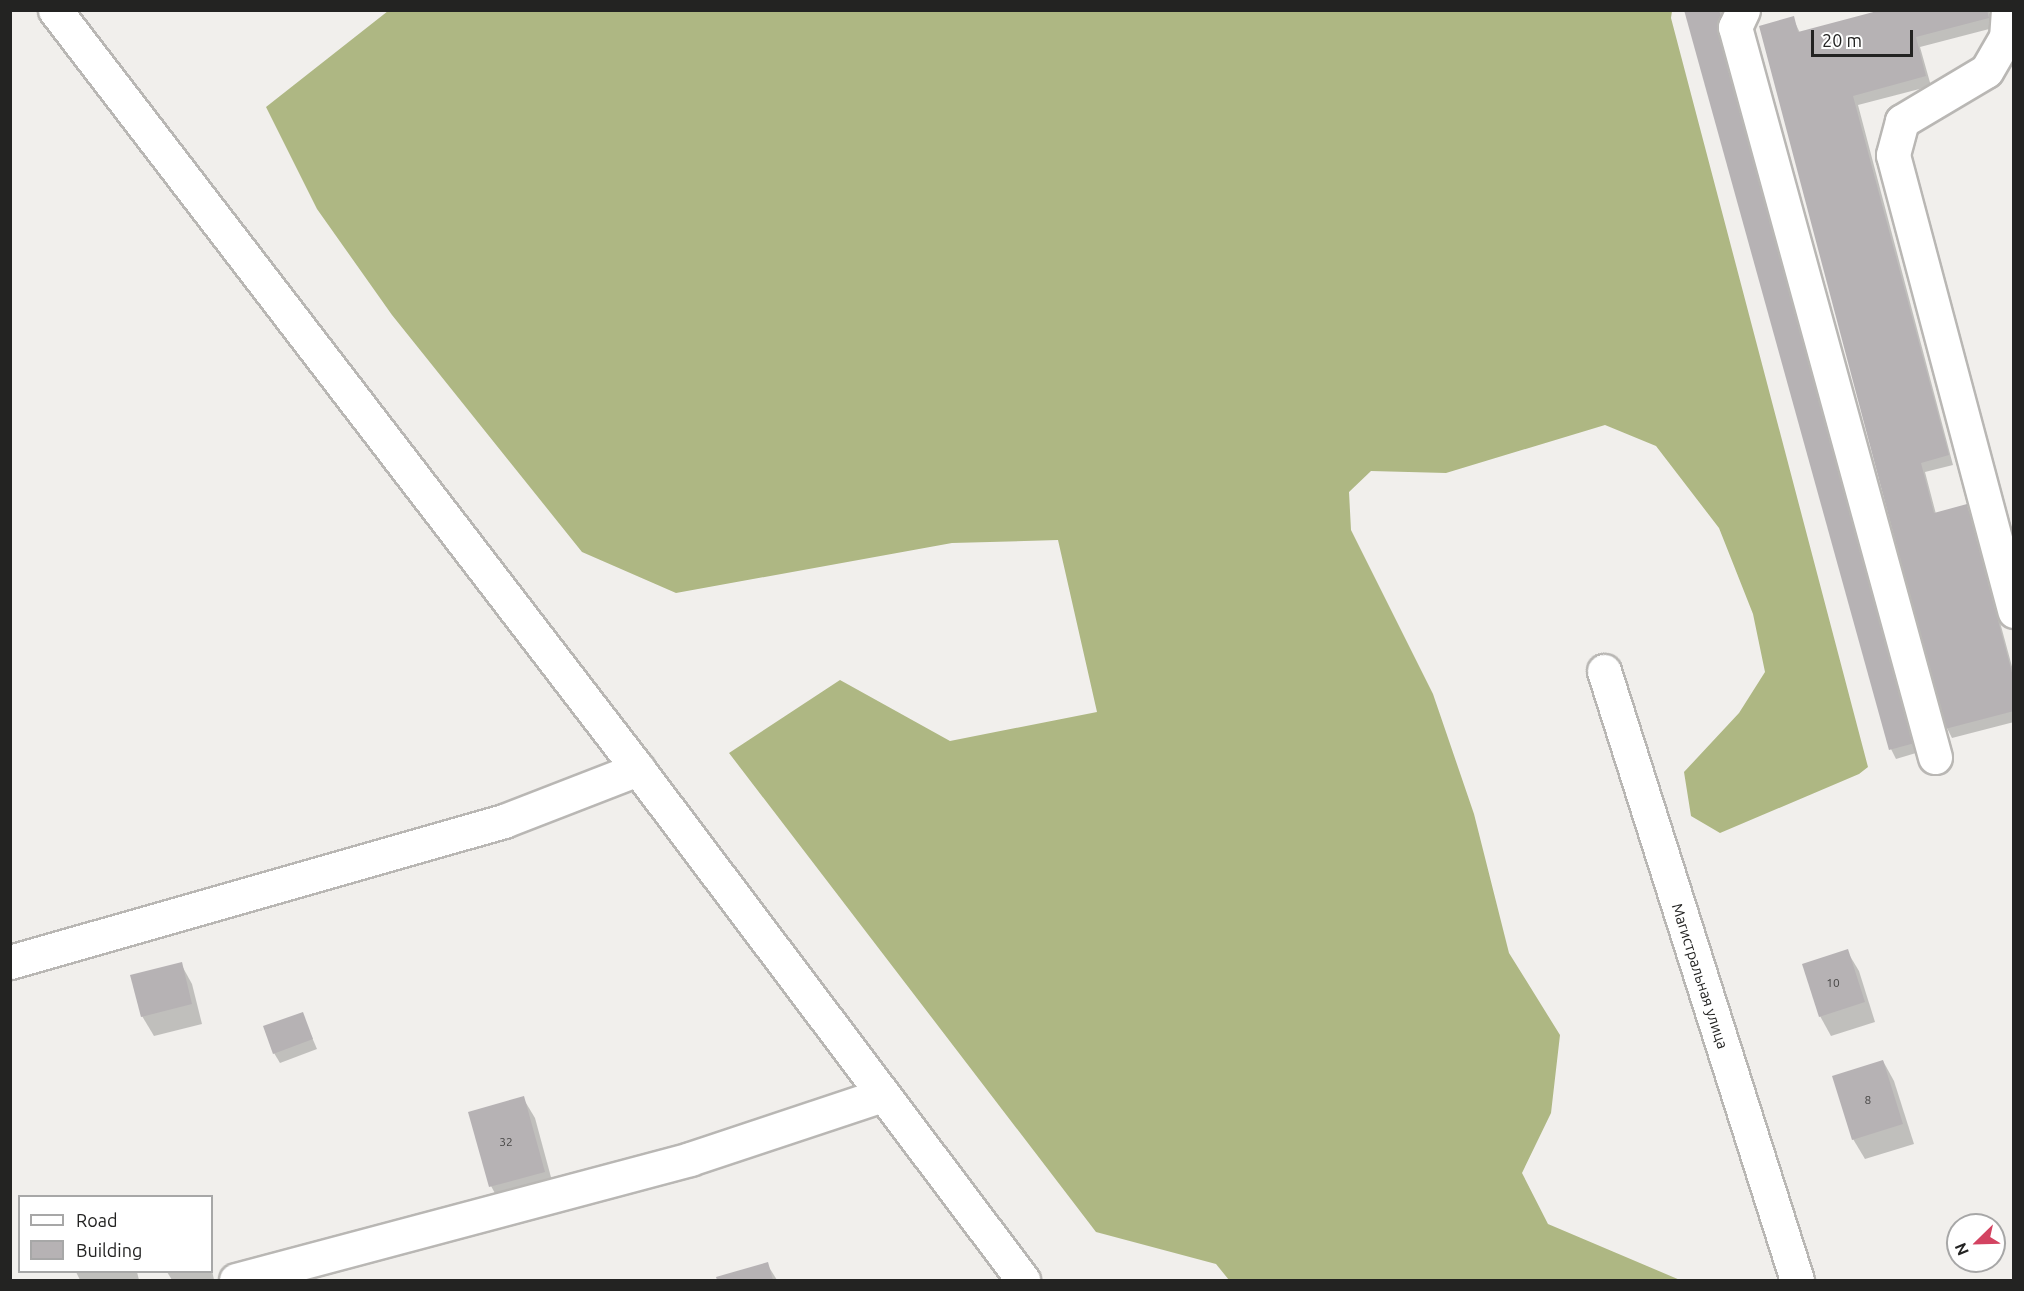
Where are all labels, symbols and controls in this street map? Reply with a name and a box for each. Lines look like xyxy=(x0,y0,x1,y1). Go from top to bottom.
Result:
scale bar xyxy=(1814,18,1916,56)
text: 20 m xyxy=(1822,30,1862,50)
street label: Магистральная улица xyxy=(1668,901,1732,1051)
house number: 10 xyxy=(1826,976,1840,990)
house number: 8 xyxy=(1865,1093,1871,1107)
house number: 32 xyxy=(499,1135,513,1149)
legend xyxy=(18,1195,213,1273)
text: Road xyxy=(76,1210,118,1230)
north arrow xyxy=(1946,1213,2006,1273)
text: Building xyxy=(76,1240,142,1260)
text: N xyxy=(1951,1240,1972,1258)

